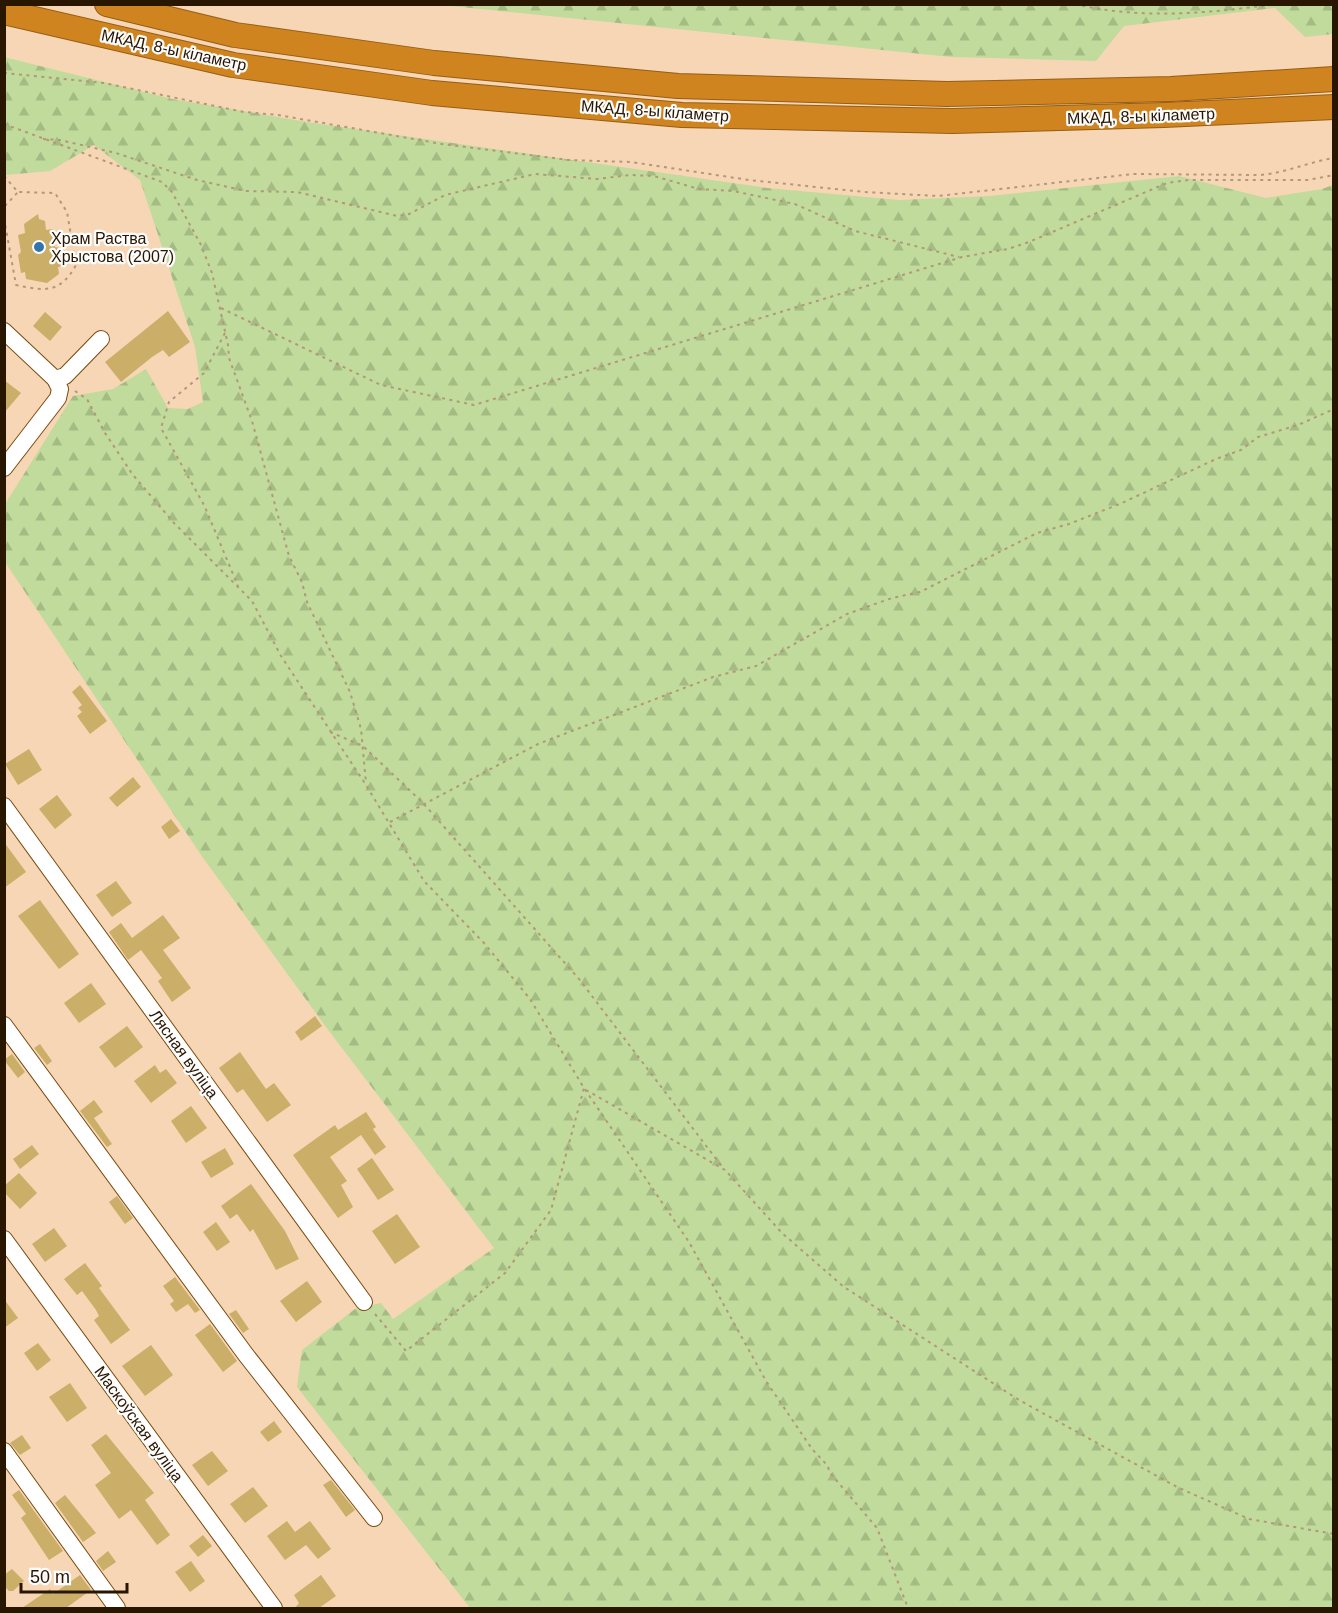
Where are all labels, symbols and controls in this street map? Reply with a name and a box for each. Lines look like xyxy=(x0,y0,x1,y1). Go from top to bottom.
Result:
street label: МКАД, 8-ы кіламетр xyxy=(100,26,248,74)
street label: МКАД, 8-ы кіламетр xyxy=(581,97,730,125)
street label: МКАД, 8-ы кіламетр xyxy=(1067,105,1215,127)
place label: Храм Раства Хрыстова (2007) xyxy=(51,230,174,265)
marker: Храм Раства Хрыстова (2007) xyxy=(32,240,46,254)
street label: Лясная вуліца xyxy=(146,1007,222,1101)
street label: Маскоўская вуліца xyxy=(91,1363,187,1485)
scale bar xyxy=(21,1556,128,1594)
text: 50 m xyxy=(30,1567,70,1587)

